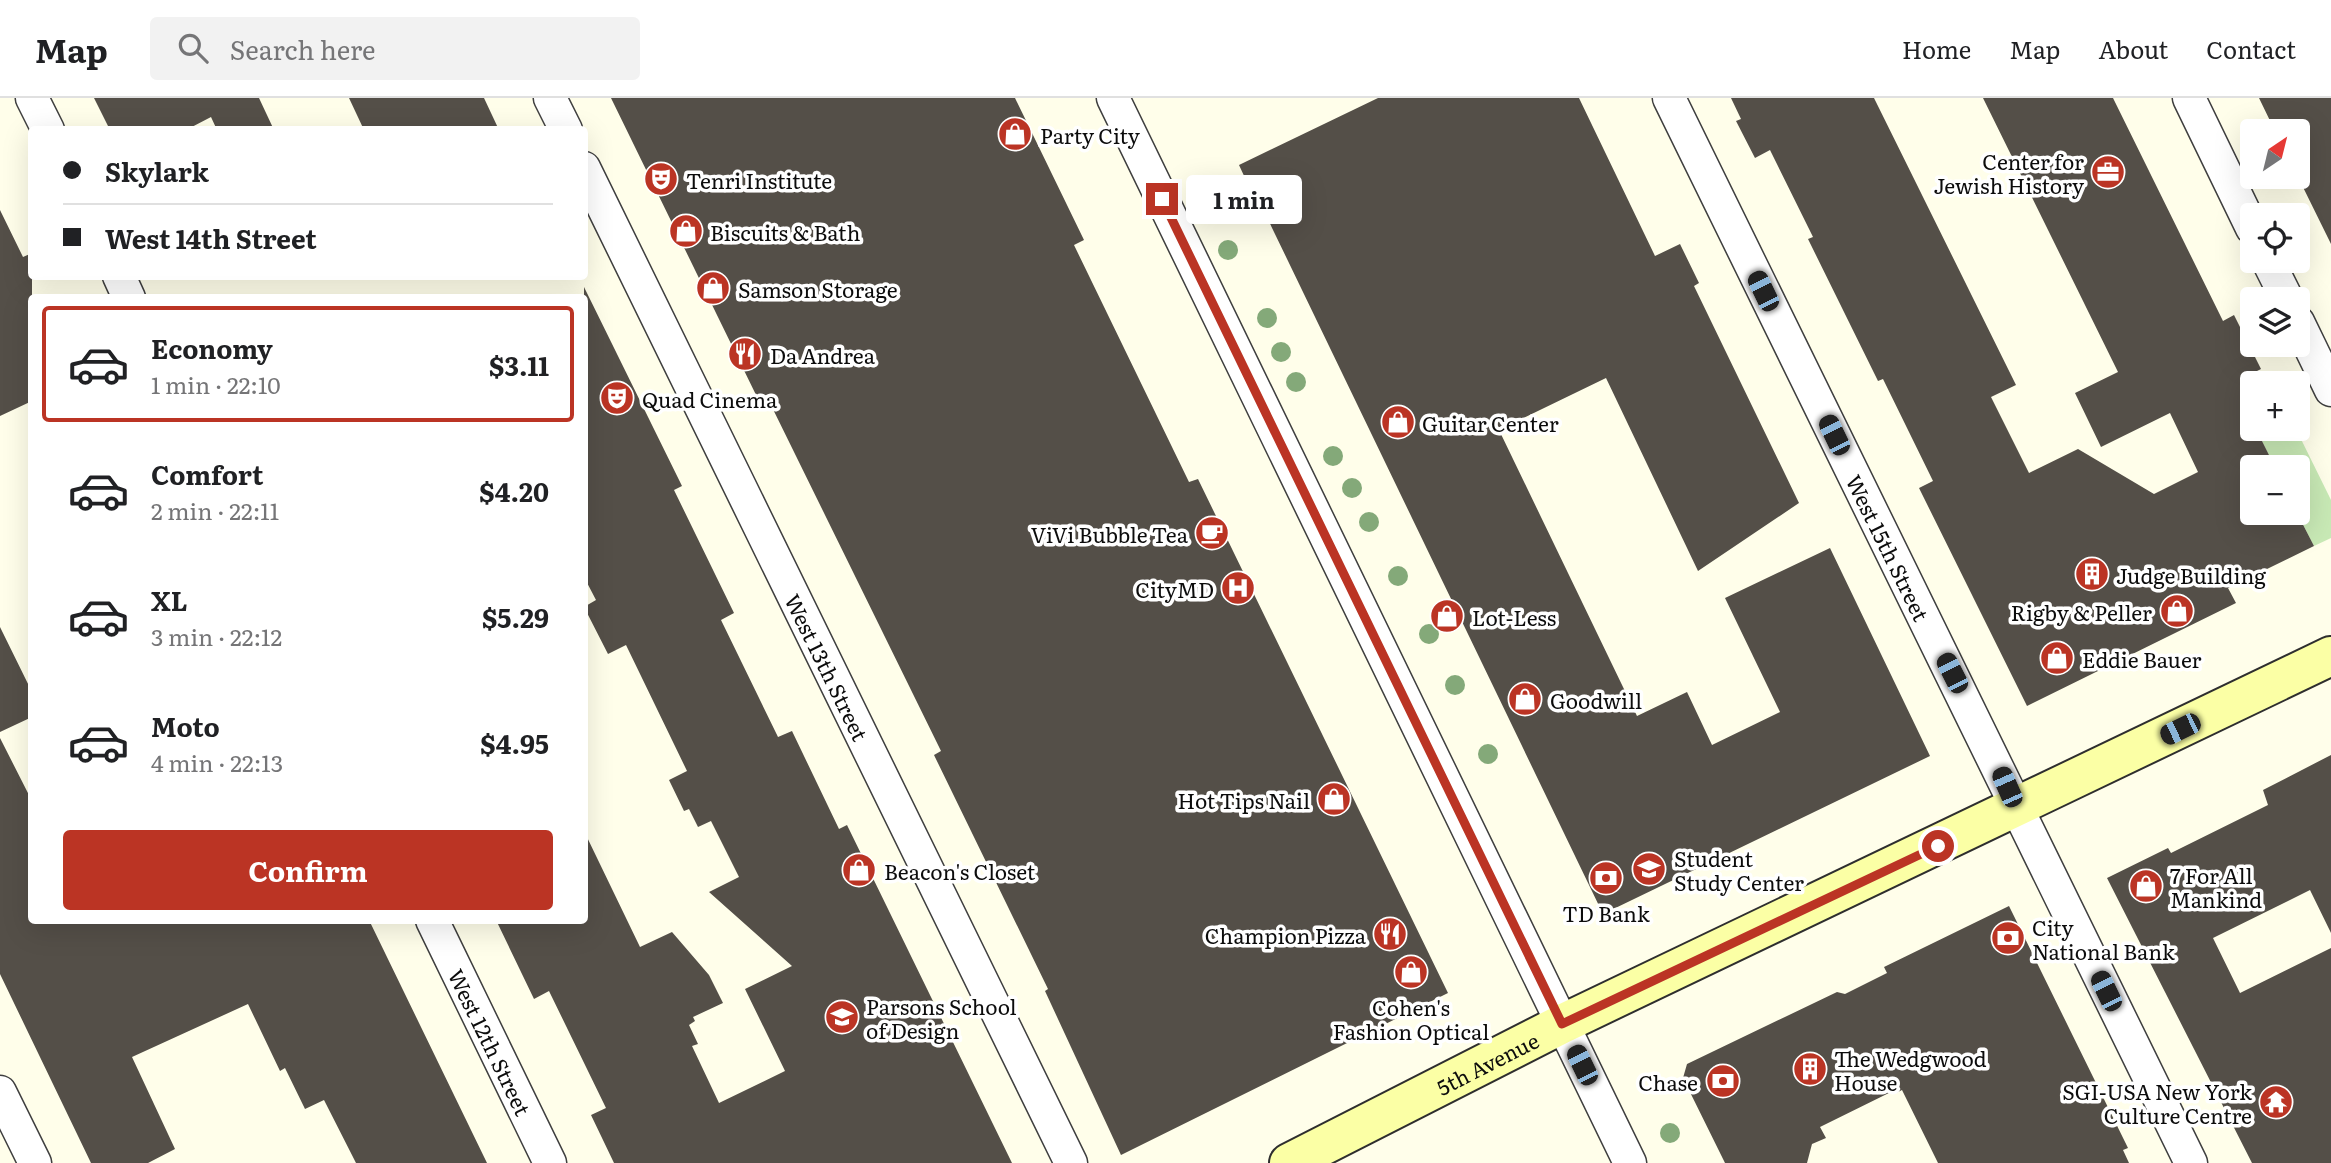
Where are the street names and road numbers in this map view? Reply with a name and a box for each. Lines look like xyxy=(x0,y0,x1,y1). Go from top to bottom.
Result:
street label: West 15th Street xyxy=(1840,469,1938,626)
street label: West 13th Street xyxy=(779,588,877,746)
street label: West 12th Street xyxy=(442,963,540,1120)
street label: 5th Avenue xyxy=(1430,1023,1543,1101)

